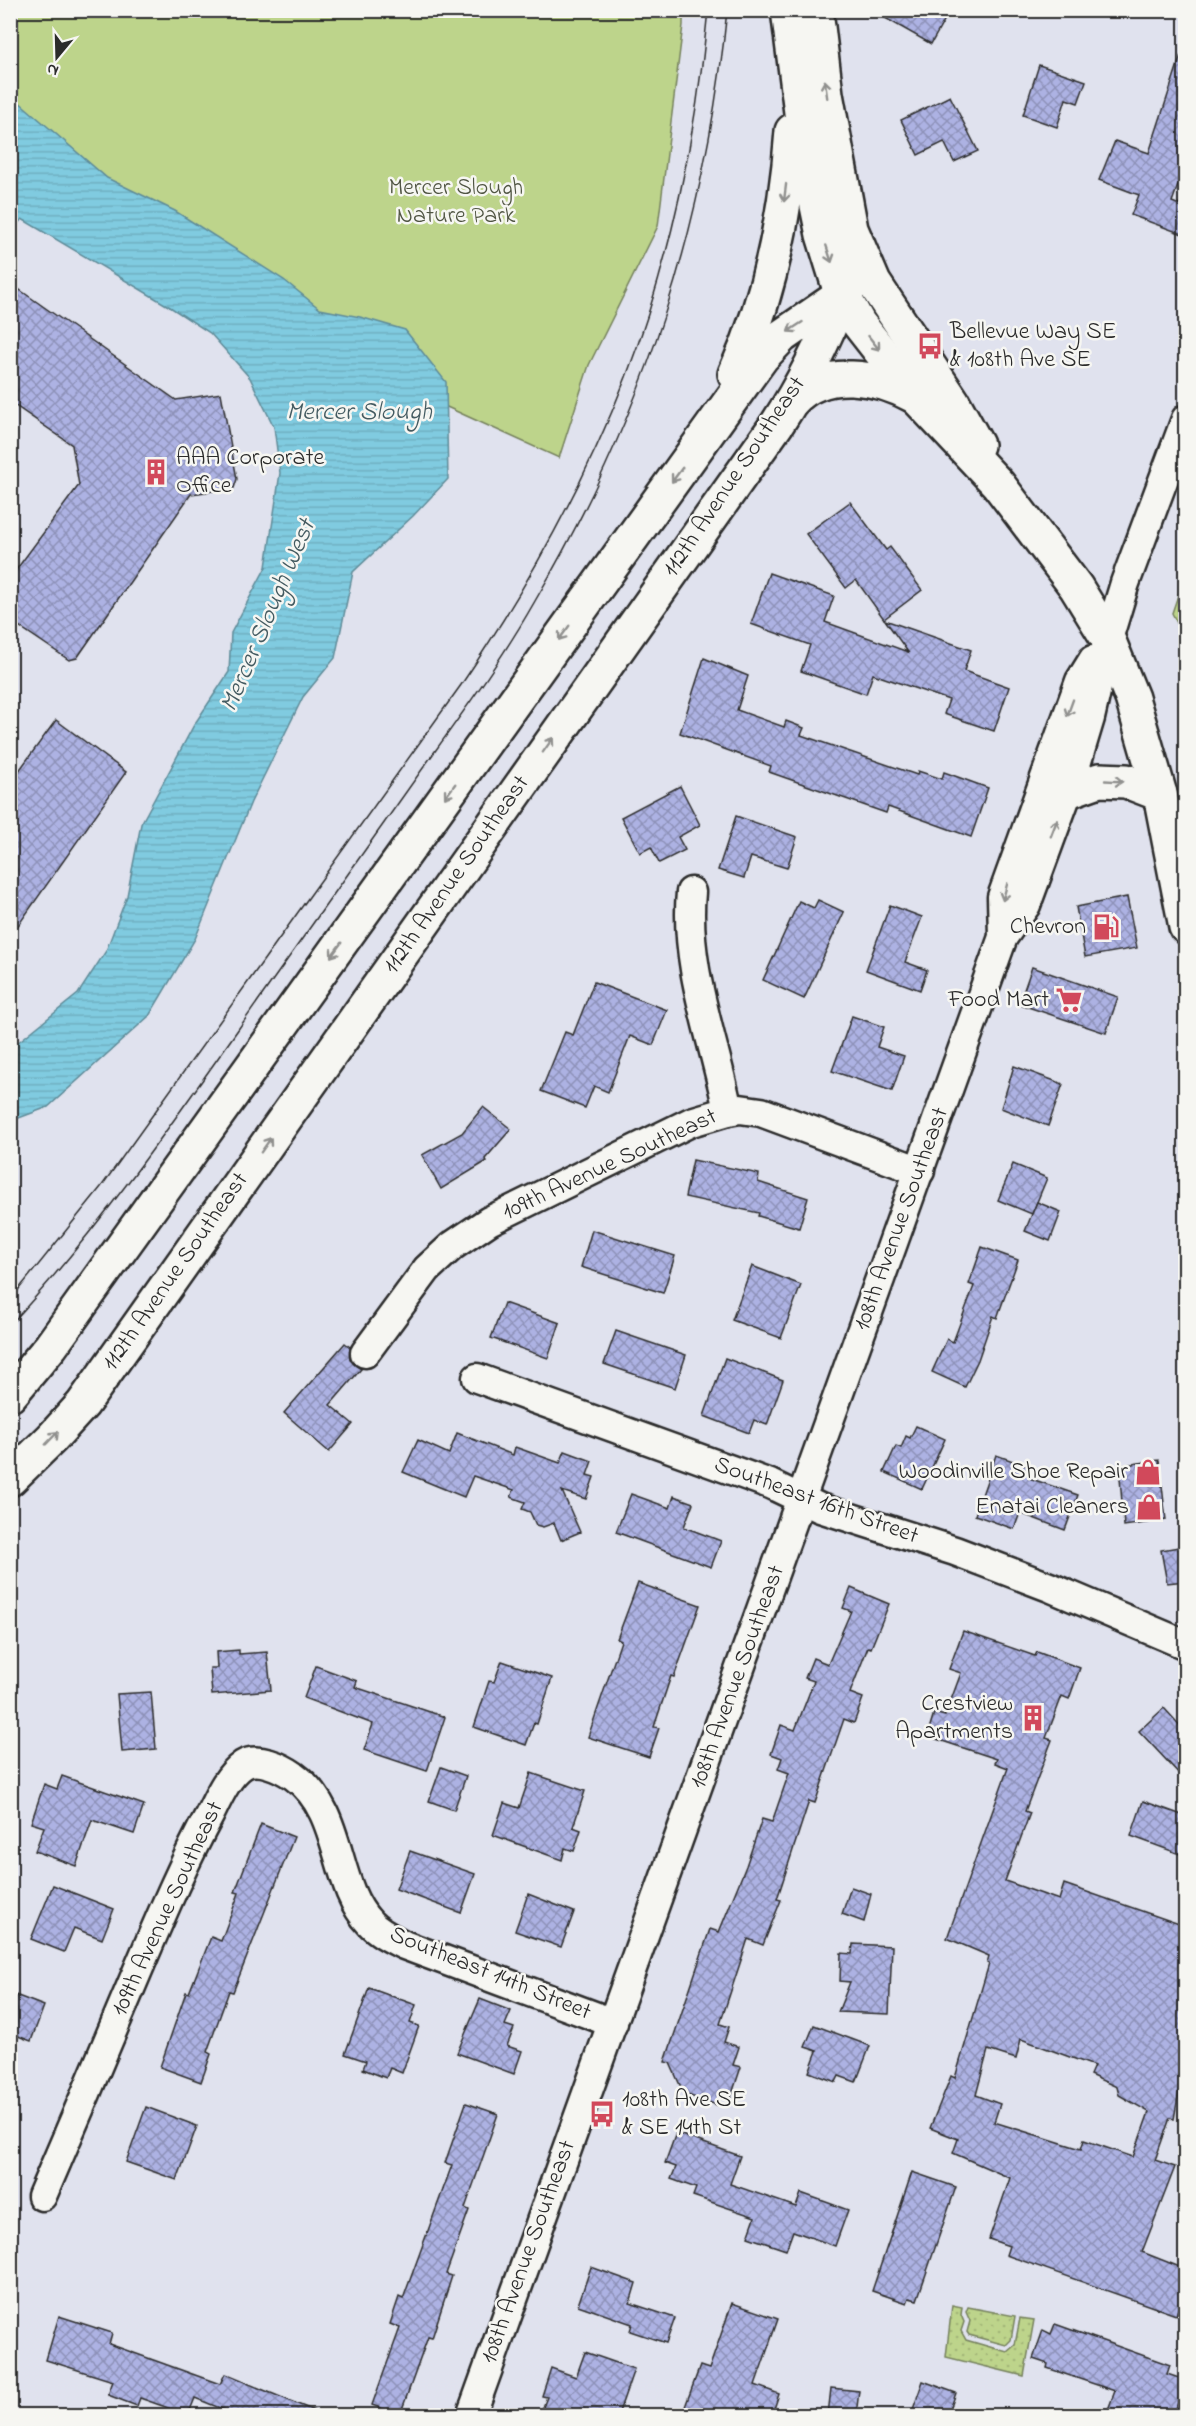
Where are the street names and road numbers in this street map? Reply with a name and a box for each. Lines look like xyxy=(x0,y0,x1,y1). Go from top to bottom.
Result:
street label: 112th Avenue Southeast xyxy=(655,370,815,584)
street label: 112th Avenue Southeast xyxy=(375,769,539,981)
street label: 109th Avenue Southeast xyxy=(497,1100,723,1230)
street label: 108th Avenue Southeast xyxy=(845,1102,959,1336)
street label: 112th Avenue Southeast xyxy=(94,1166,258,1378)
street label: Southeast 16th Street xyxy=(709,1448,923,1554)
street label: 108th Avenue Southeast xyxy=(681,1560,795,1794)
street label: 109th Avenue Southeast xyxy=(103,1796,233,2022)
street label: Southeast 14th Street xyxy=(384,1918,596,2030)
street label: 108th Avenue Southeast xyxy=(472,2135,586,2369)

